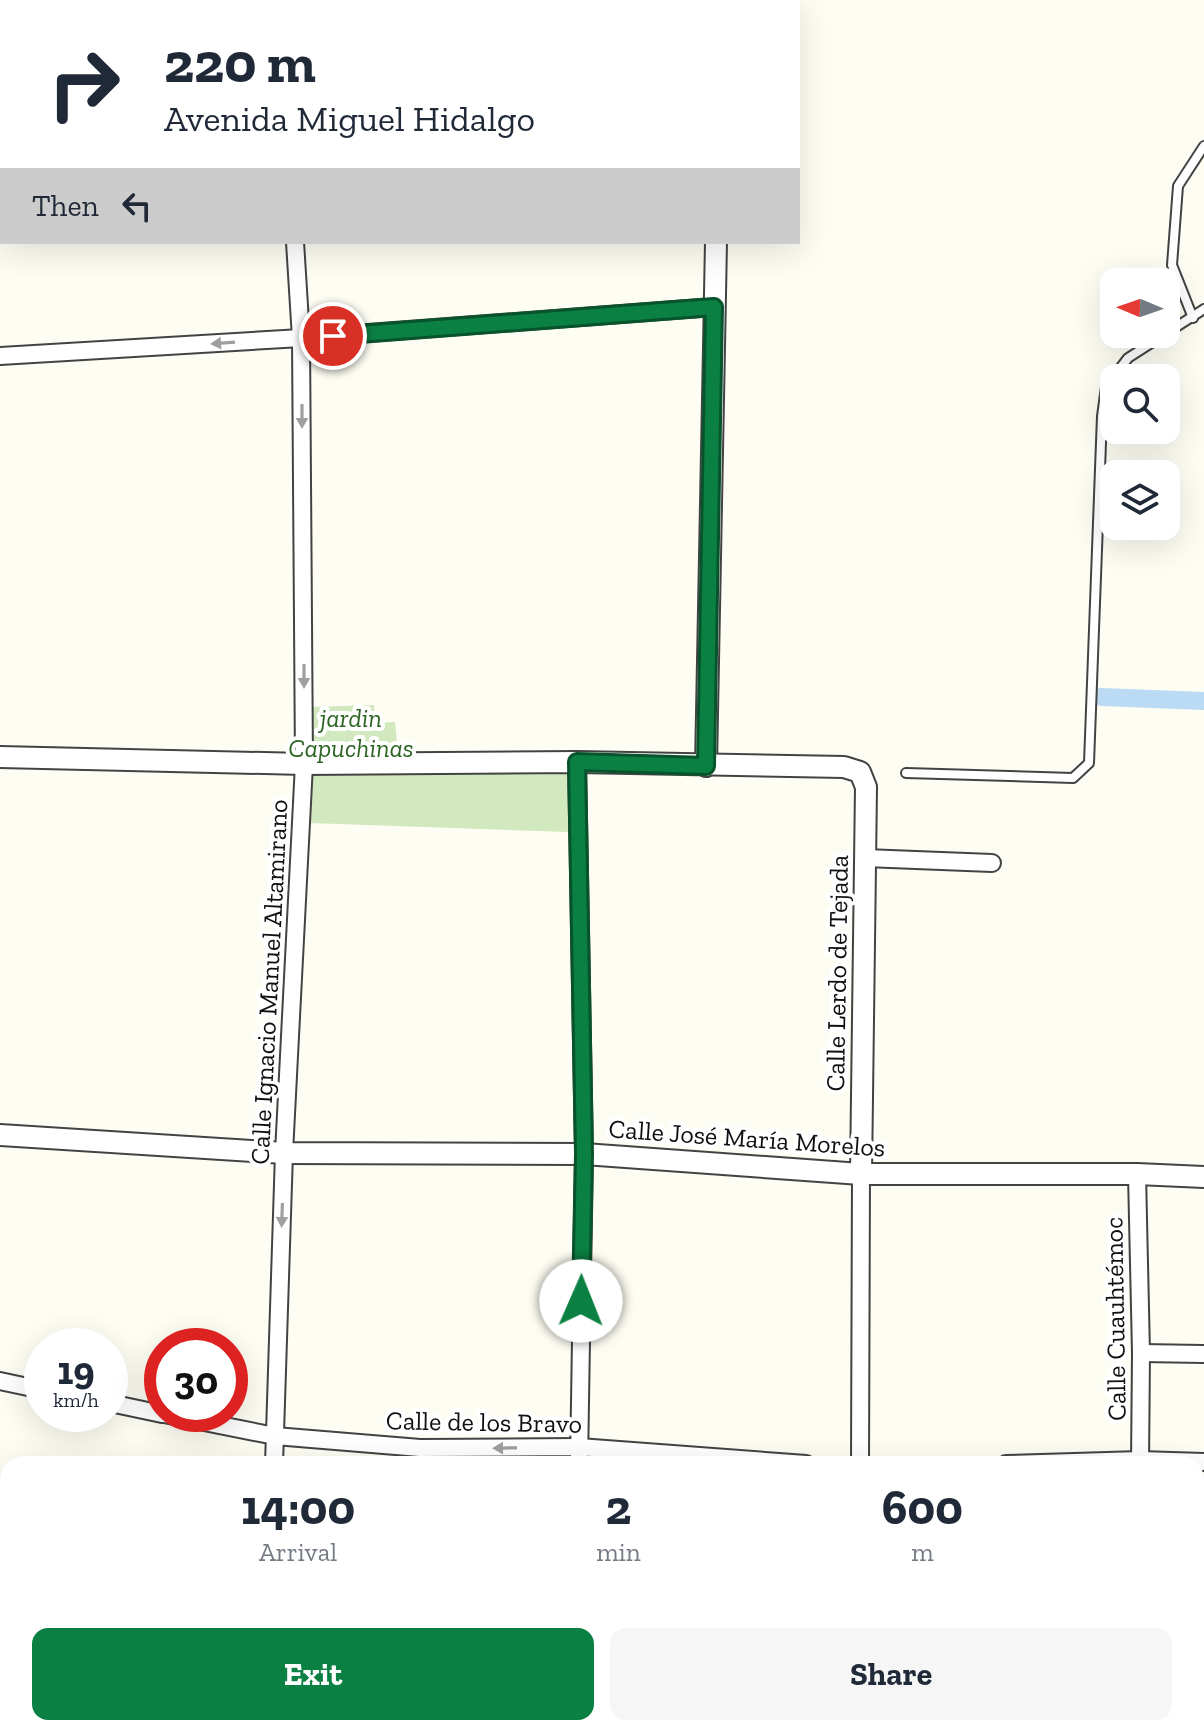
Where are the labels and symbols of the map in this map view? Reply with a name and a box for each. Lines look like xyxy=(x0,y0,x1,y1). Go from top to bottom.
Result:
north arrow xyxy=(1100,268,1180,348)
pin xyxy=(299,302,367,370)
one-way arrow xyxy=(210,337,235,350)
one-way arrow xyxy=(295,404,308,429)
one-way arrow xyxy=(298,664,310,689)
park label: jardin Capuchinas xyxy=(288,702,414,764)
street label: Calle Ignacio Manuel Altamirano xyxy=(243,799,295,1165)
street label: Calle Lerdo de Tejada xyxy=(819,854,855,1092)
street label: Calle José María Morelos xyxy=(608,1112,886,1164)
one-way arrow xyxy=(276,1203,289,1228)
street label: Calle Cuauhtémoc xyxy=(1097,1217,1133,1421)
position arrow xyxy=(539,1259,623,1343)
speed limit sign: 30 xyxy=(144,1328,248,1432)
street label: Calle de los Bravo xyxy=(386,1404,582,1440)
one-way arrow xyxy=(492,1442,517,1454)

